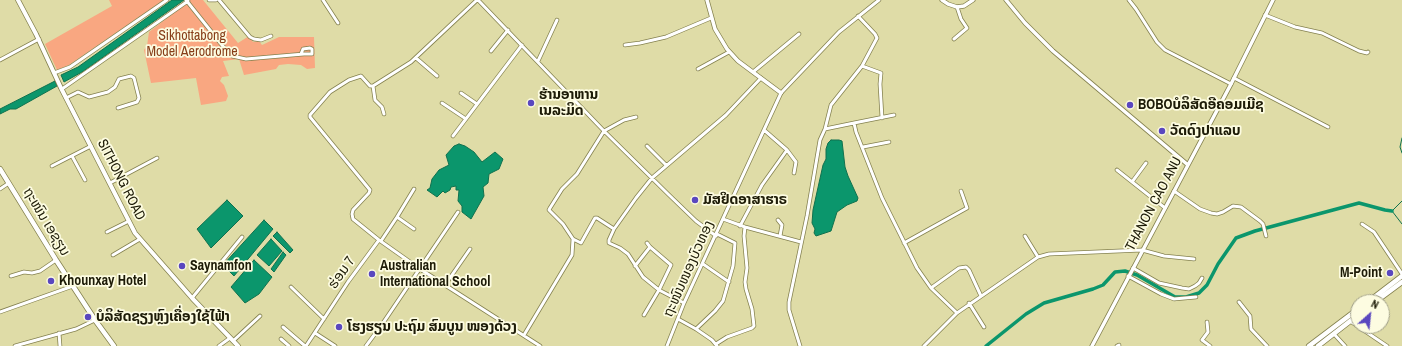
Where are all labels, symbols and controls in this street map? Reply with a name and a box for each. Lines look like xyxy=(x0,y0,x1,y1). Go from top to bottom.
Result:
park label: Sikhottabong Model Aerodrome xyxy=(146,28,238,60)
place label: ຮ້ານອາຫານ ເນລະມິດ xyxy=(539,87,598,120)
place label: BOBOບໍລິສັດອີຄອມເມີຊ xyxy=(1138,97,1264,113)
marker: ຮ້ານອາຫານ ເນລະມິດ xyxy=(526,98,536,108)
marker: BOBOບໍລິສັດອີຄອມເມີຊ xyxy=(1125,100,1135,110)
place label: ວັດດົງປາແລບ xyxy=(1170,123,1240,139)
marker: ວັດດົງປາແລບ xyxy=(1157,126,1167,136)
street label: SITHONG ROAD xyxy=(93,137,149,223)
street label: THANON CAO ANU xyxy=(1122,154,1186,254)
street label: ຖະໜົນ ເອຊຽນ xyxy=(19,185,73,259)
place label: ມັສຢິດອາສາຮາຣ xyxy=(703,192,787,208)
marker: ມັສຢິດອາສາຮາຣ xyxy=(690,195,700,205)
street label: ຖະໜົນໜອງບົວທອງ xyxy=(660,218,718,320)
street label: ຮ່ອມ 7 xyxy=(325,254,359,292)
place label: Saynamfon xyxy=(190,258,252,274)
place label: Australian International School xyxy=(380,258,490,290)
marker: Saynamfon xyxy=(177,261,187,271)
place label: M-Point xyxy=(1340,265,1382,281)
marker: M-Point xyxy=(1385,268,1395,278)
marker: Australian International School xyxy=(367,269,377,279)
place label: Khounxay Hotel xyxy=(59,273,146,289)
marker: Khounxay Hotel xyxy=(46,276,56,286)
north arrow xyxy=(1350,294,1390,334)
text: N xyxy=(1369,296,1381,312)
place label: ບໍລິສັດຊຽງຫຼົງເຄື່ອງໃຊ້ໄຟ້າ xyxy=(96,309,230,325)
marker: ບໍລິສັດຊຽງຫຼົງເຄື່ອງໃຊ້ໄຟ້າ xyxy=(83,312,93,322)
place label: ໂຮງຮຽນ ປະຖົມ ສົມບູນ ໜອງດ້ວງ xyxy=(347,319,517,335)
marker: ໂຮງຮຽນ ປະຖົມ ສົມບູນ ໜອງດ້ວງ xyxy=(334,322,344,332)

